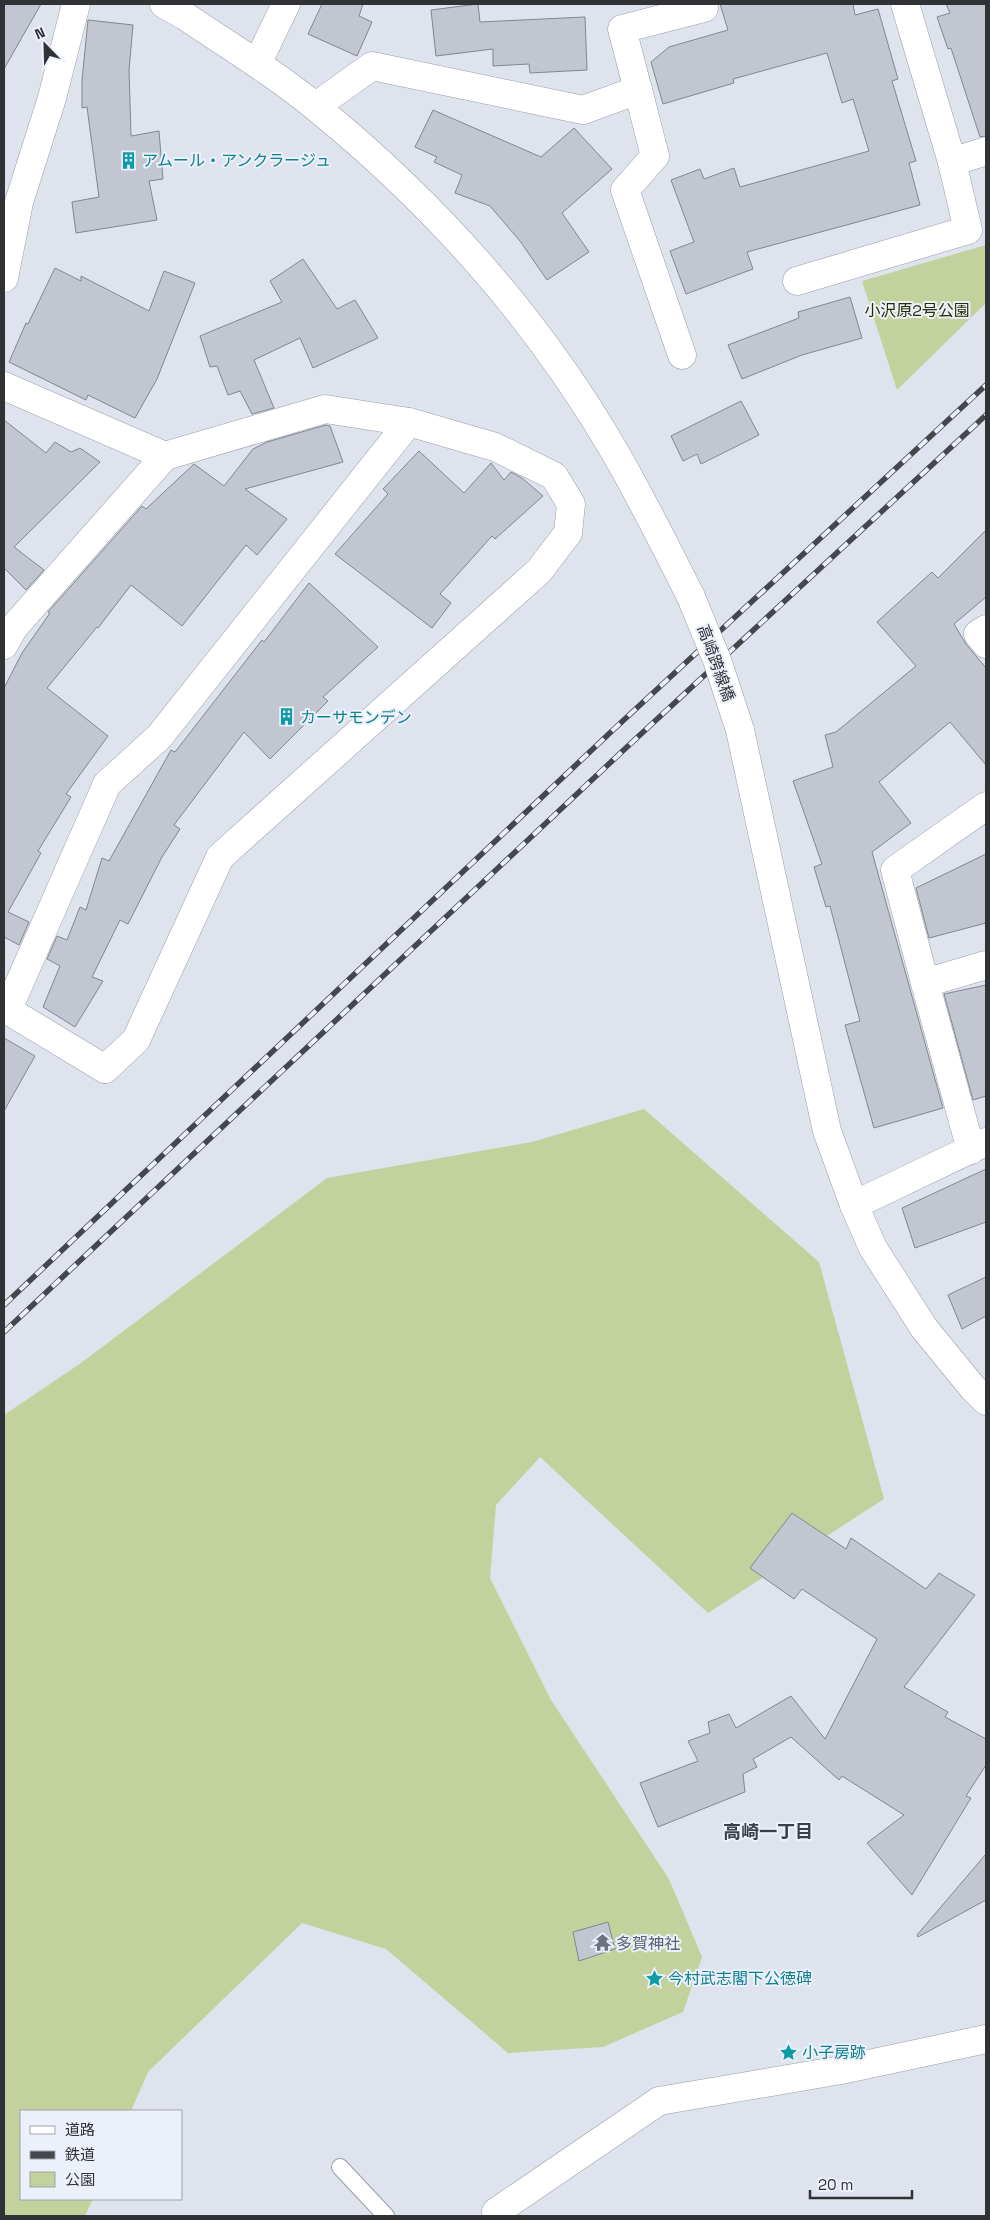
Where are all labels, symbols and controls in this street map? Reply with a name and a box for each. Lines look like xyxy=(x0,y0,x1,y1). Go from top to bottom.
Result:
north arrow xyxy=(20,20,70,70)
text: N xyxy=(32,23,48,43)
building icon: アムール・アンクラージュ xyxy=(118,150,138,170)
place label: アムール・アンクラージュ xyxy=(142,150,331,171)
park label: 小沢原2号公園 xyxy=(864,300,970,321)
street label: 高崎跨線橋 xyxy=(692,622,740,704)
building icon: カーサモンデン xyxy=(276,707,296,727)
place label: カーサモンデン xyxy=(300,707,412,728)
district label: 高崎一丁目 xyxy=(723,1820,813,1843)
temple icon: 多賀神社 xyxy=(592,1933,612,1953)
place label: 多賀神社 xyxy=(616,1933,680,1954)
place icon: 今村武志閣下公徳碑 xyxy=(644,1968,664,1988)
place label: 今村武志閣下公徳碑 xyxy=(668,1968,812,1989)
place icon: 小子房跡 xyxy=(778,2042,798,2062)
place label: 小子房跡 xyxy=(802,2042,866,2063)
legend xyxy=(20,2110,182,2200)
text: 道路 xyxy=(65,2120,95,2139)
text: 鉄道 xyxy=(65,2145,95,2164)
scale bar xyxy=(810,2168,912,2200)
text: 公園 xyxy=(65,2170,95,2189)
text: 20 m xyxy=(818,2175,853,2194)

